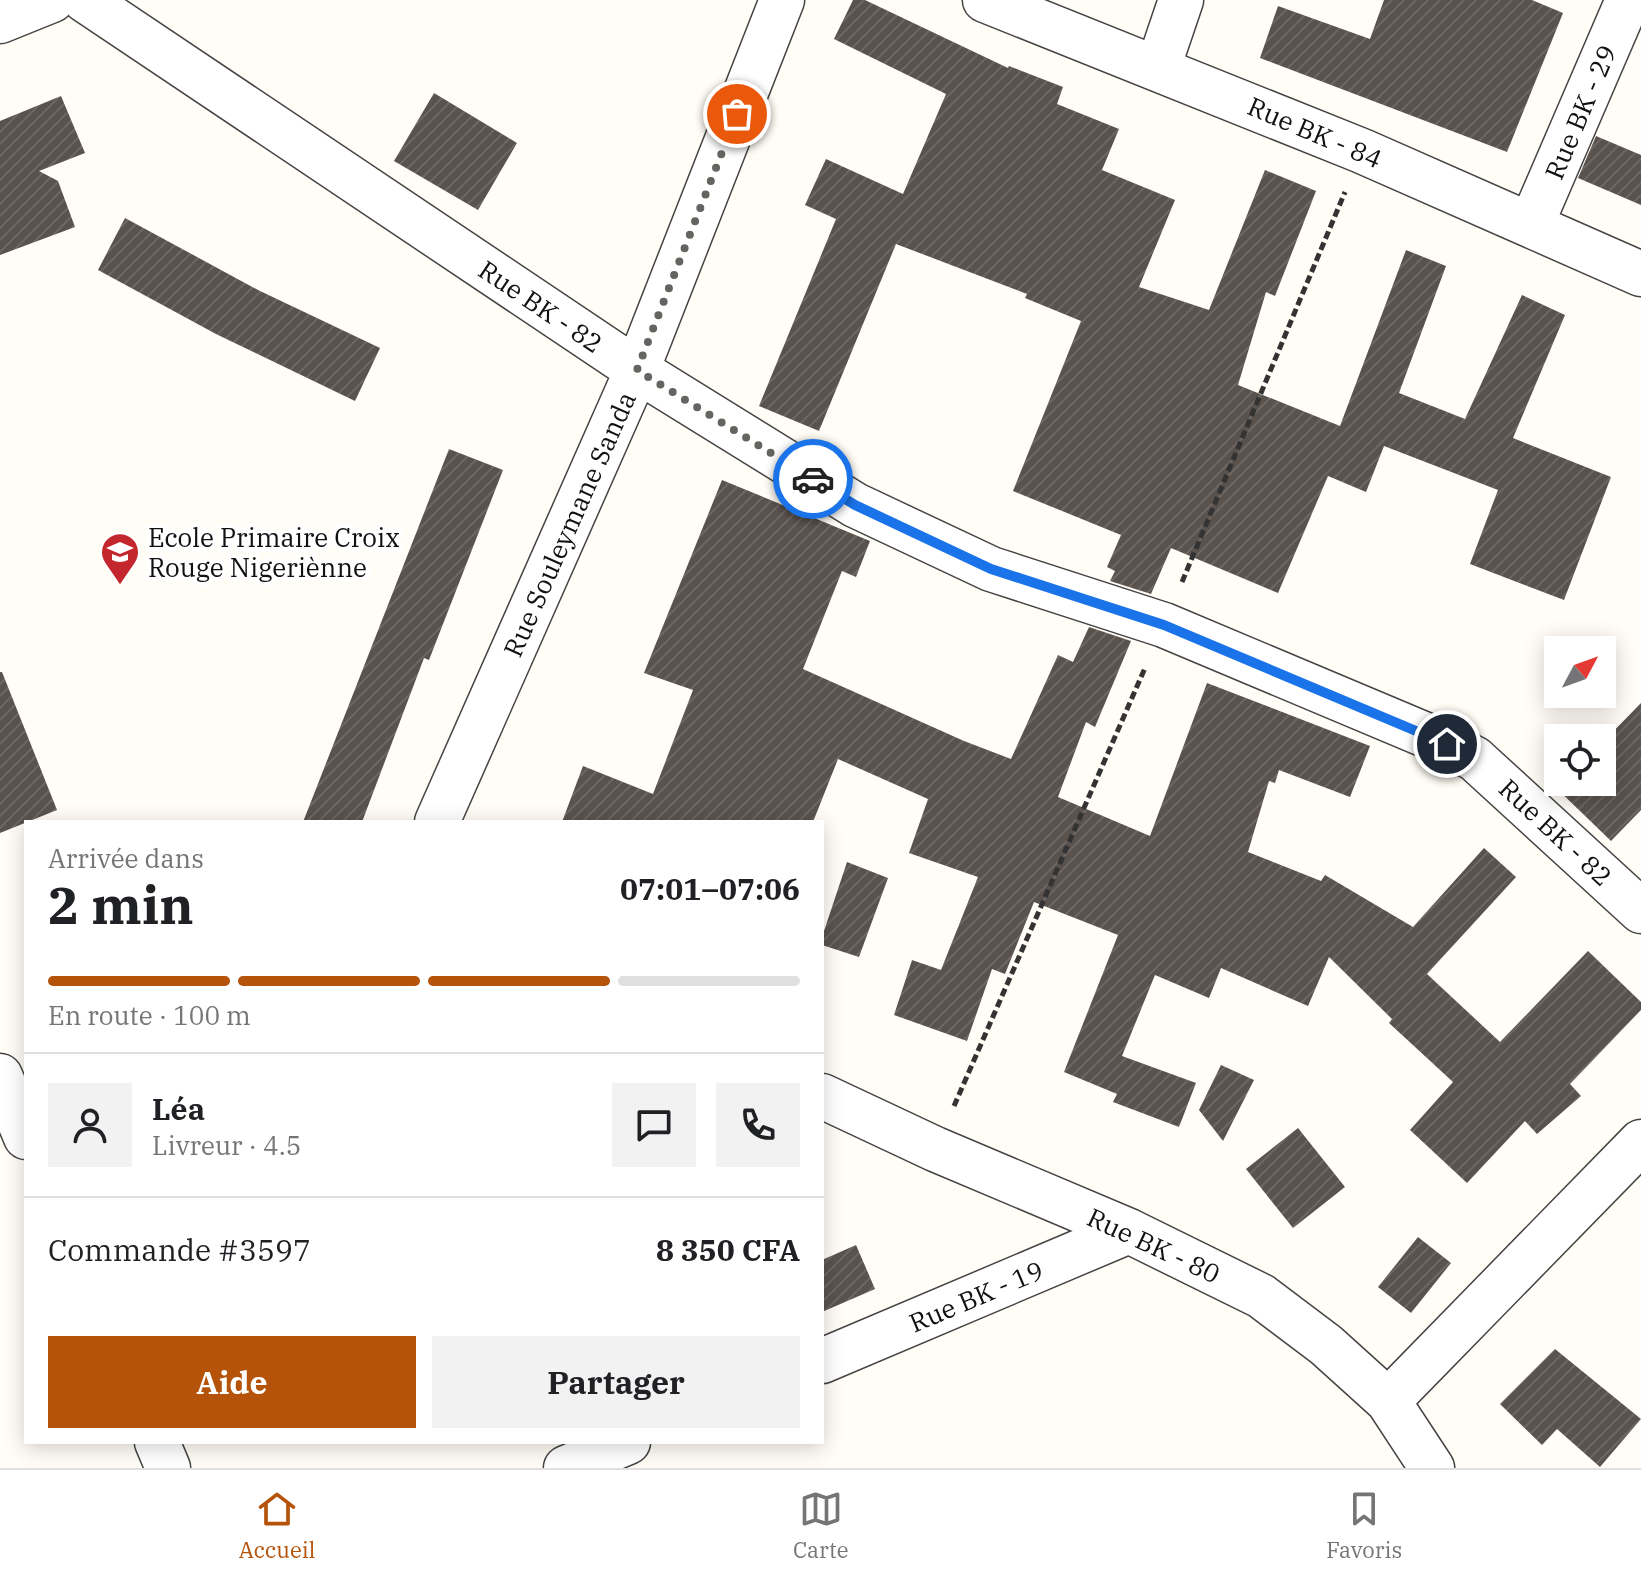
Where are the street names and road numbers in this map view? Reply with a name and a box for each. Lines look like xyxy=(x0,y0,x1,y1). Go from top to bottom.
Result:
street label: Rue BK - 29 xyxy=(1536,40,1624,184)
street label: Rue BK - 84 xyxy=(1243,88,1387,176)
street label: Rue BK - 82 xyxy=(472,252,610,360)
street label: Rue Souleymane Sanda xyxy=(495,386,643,662)
street label: Rue BK - 82 xyxy=(1492,771,1620,893)
street label: Rue BK - 80 xyxy=(1082,1199,1226,1291)
street label: Rue BK - 19 xyxy=(904,1252,1048,1340)

